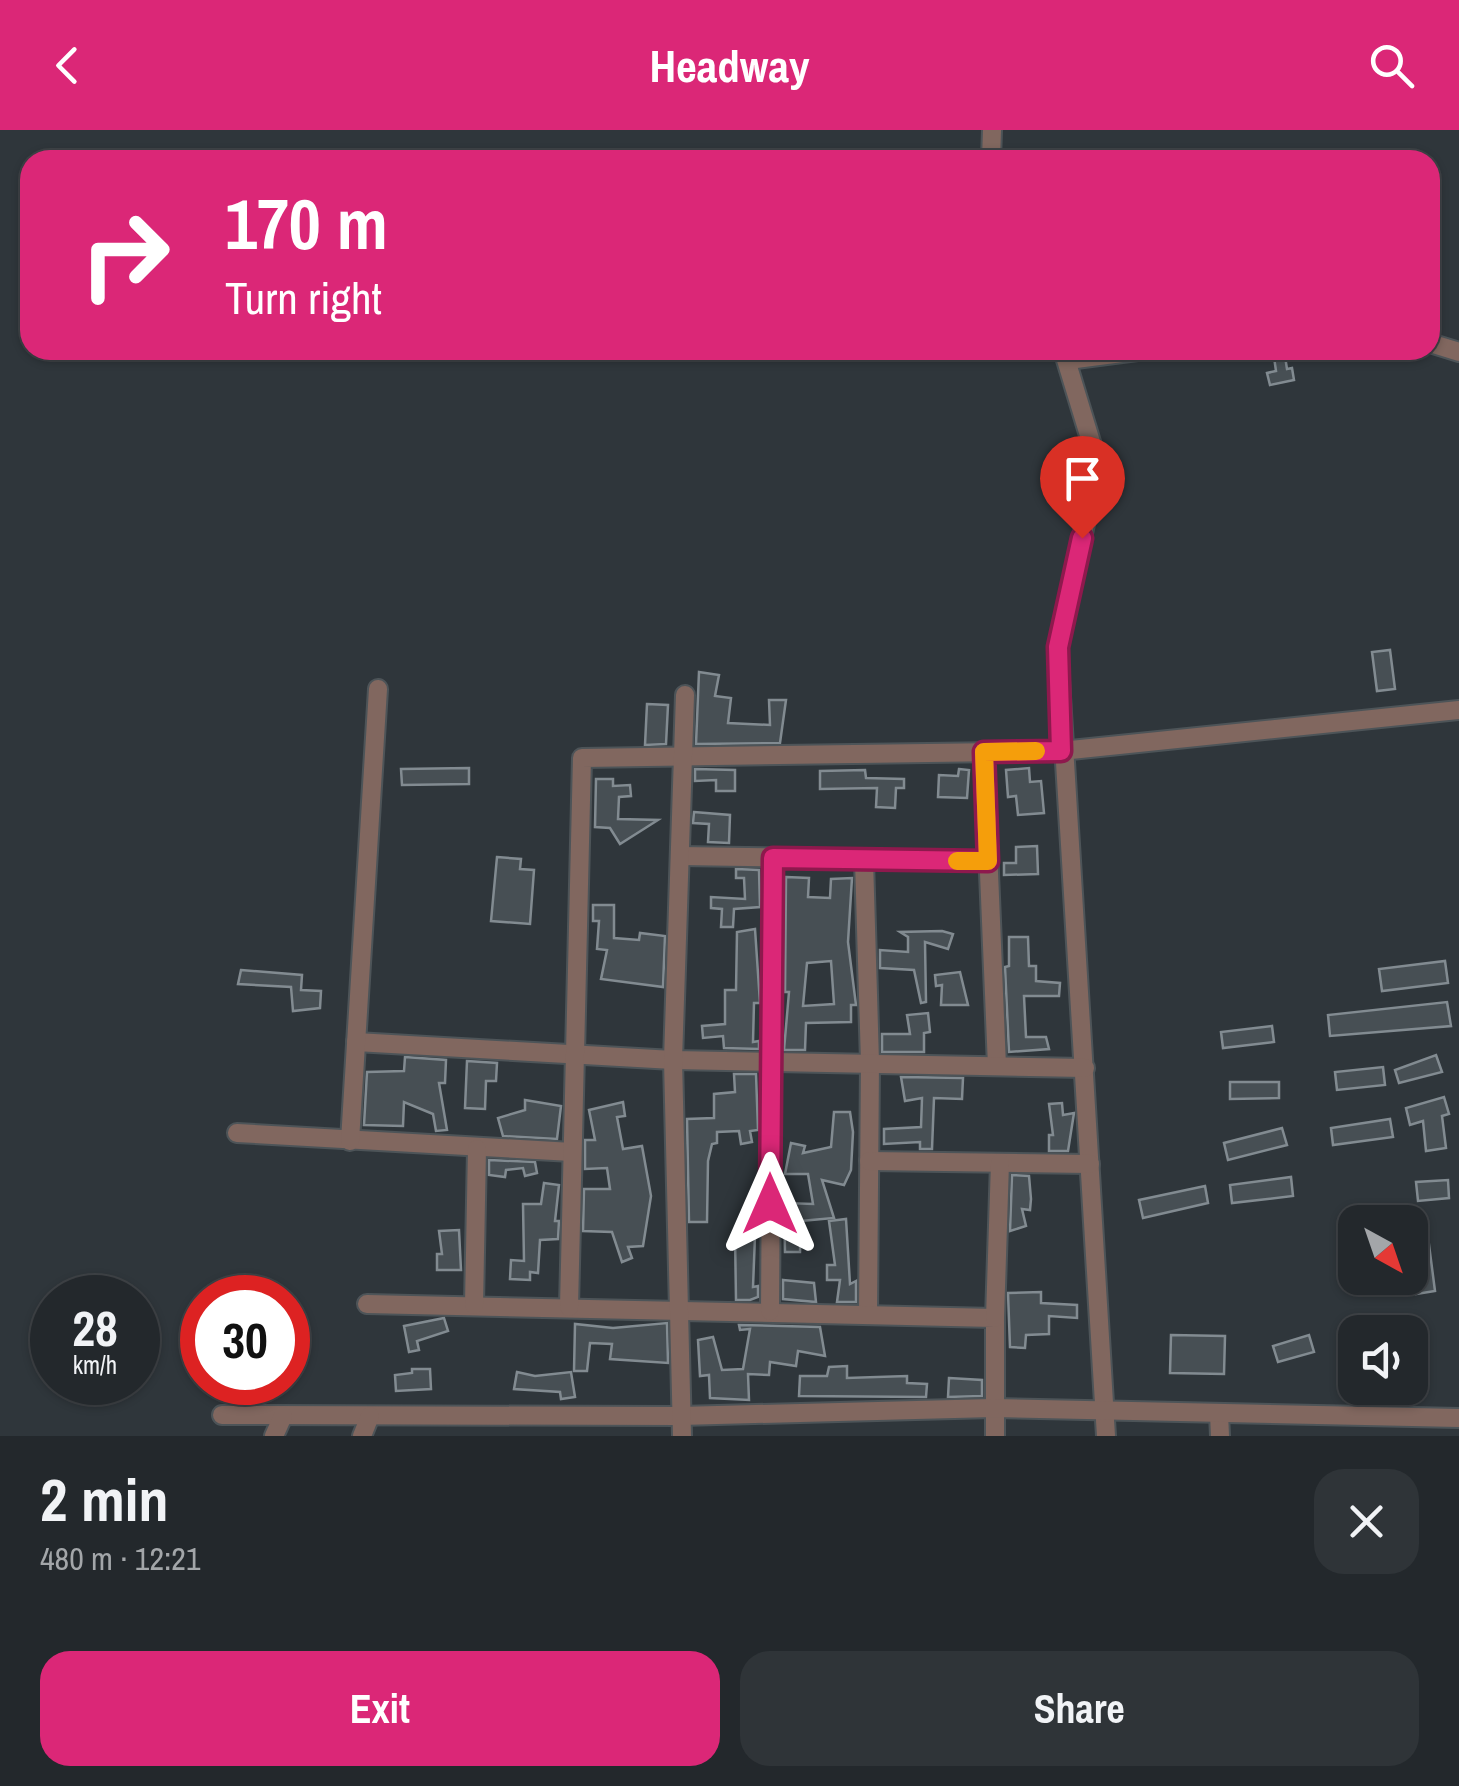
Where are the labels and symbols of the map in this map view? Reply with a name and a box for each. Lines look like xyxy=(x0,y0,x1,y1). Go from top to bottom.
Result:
pin xyxy=(1040,436,1125,539)
position arrow xyxy=(718,1152,822,1256)
north arrow xyxy=(1338,1205,1428,1295)
speed limit sign: 30 xyxy=(180,1275,310,1405)

